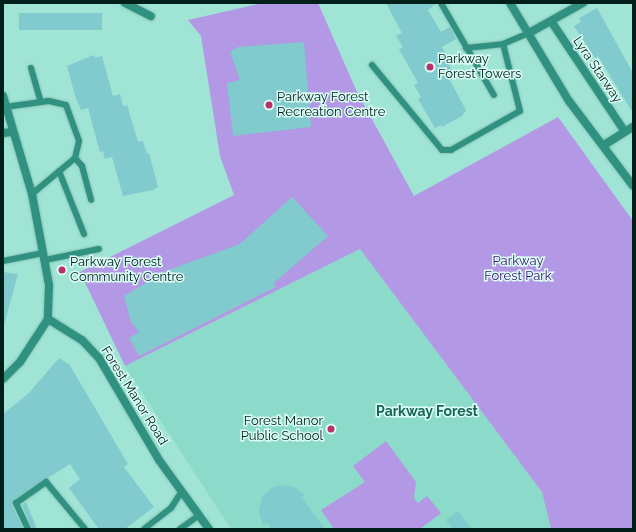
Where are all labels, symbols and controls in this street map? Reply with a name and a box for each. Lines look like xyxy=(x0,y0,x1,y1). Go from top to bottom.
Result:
street label: Lyra Starway xyxy=(569,34,625,106)
place label: Parkway Forest Towers xyxy=(438,52,522,83)
marker: Parkway Forest Towers xyxy=(425,62,435,72)
place label: Parkway Forest Recreation Centre xyxy=(277,90,385,121)
marker: Parkway Forest Recreation Centre xyxy=(264,100,274,110)
park label: Parkway Forest Park xyxy=(484,254,552,285)
place label: Parkway Forest Community Centre xyxy=(70,255,184,286)
marker: Parkway Forest Community Centre xyxy=(57,265,67,275)
street label: Forest Manor Road xyxy=(97,344,171,448)
district label: Parkway Forest xyxy=(376,403,478,419)
place label: Forest Manor Public School xyxy=(241,414,323,445)
marker: Forest Manor Public School xyxy=(326,424,336,434)

